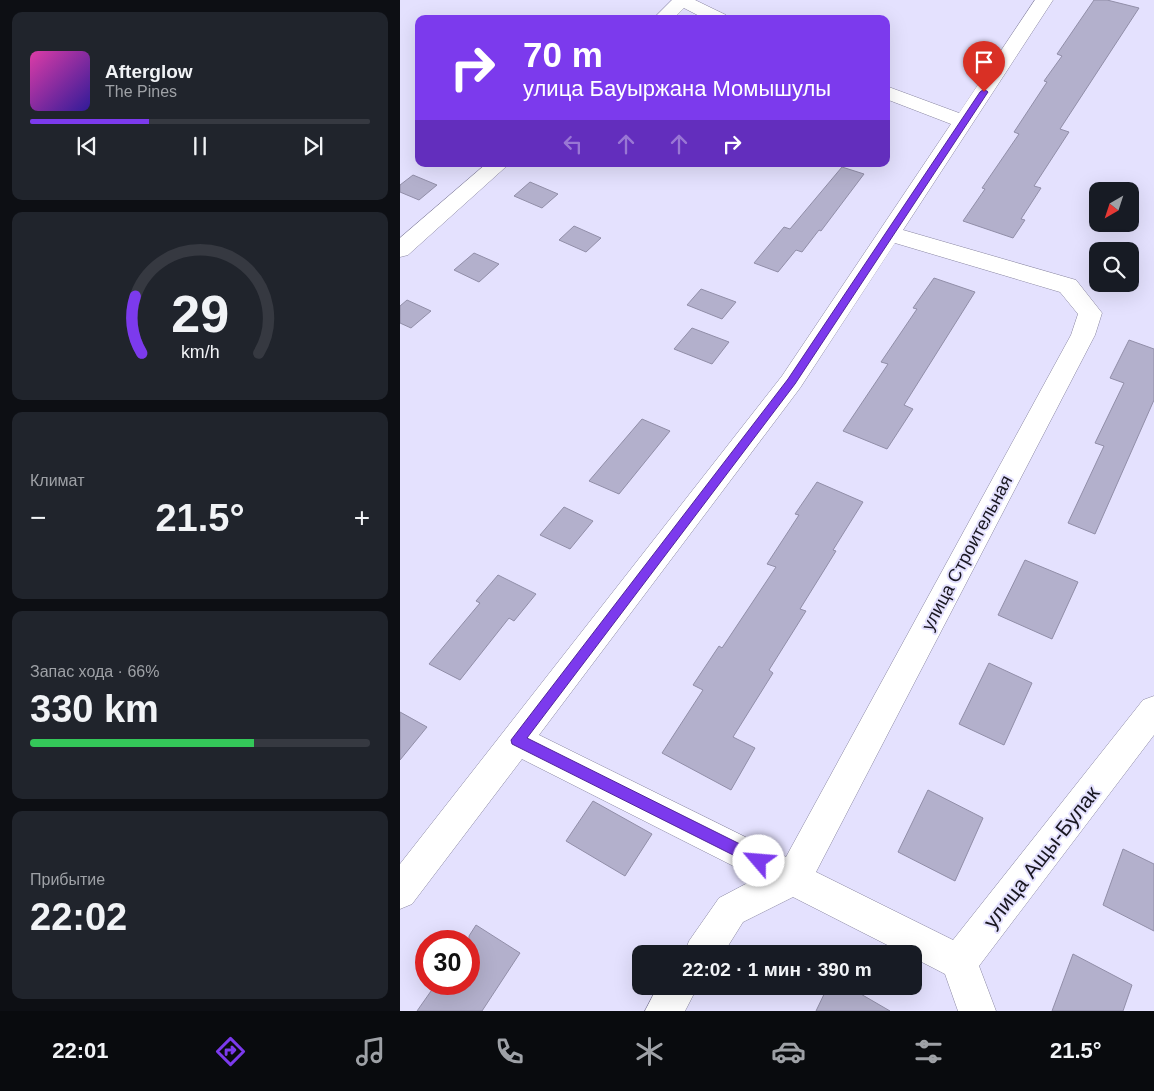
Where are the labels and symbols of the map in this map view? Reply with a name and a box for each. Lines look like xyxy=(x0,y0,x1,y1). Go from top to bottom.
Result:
pin xyxy=(963,41,1005,92)
north arrow xyxy=(1089,182,1139,232)
street label: улица Строительная xyxy=(918,472,1016,634)
street label: улица Ащы-Булак xyxy=(979,781,1104,932)
position arrow xyxy=(732,834,784,886)
speed limit sign: 30 xyxy=(415,930,480,995)

